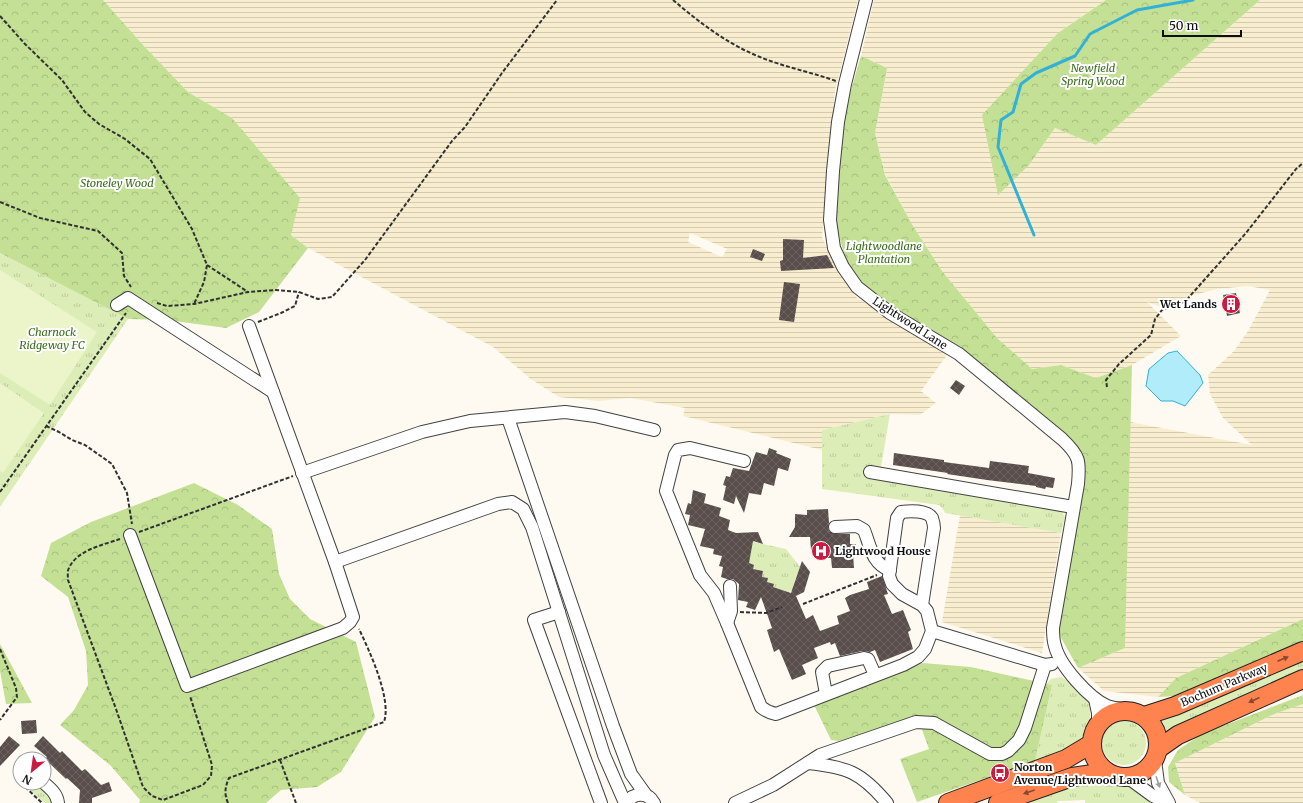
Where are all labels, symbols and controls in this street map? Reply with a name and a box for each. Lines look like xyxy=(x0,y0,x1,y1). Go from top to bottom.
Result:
scale bar xyxy=(1163,12,1241,38)
text: 50 m xyxy=(1169,18,1198,33)
park label: Newfield Spring Wood xyxy=(1061,61,1125,88)
park label: Stoneley Wood xyxy=(80,176,154,190)
park label: Lightwoodlane Plantation xyxy=(846,239,922,266)
building icon: Wet Lands xyxy=(1220,293,1242,315)
street label: Lightwood Lane xyxy=(870,294,950,352)
place label: Wet Lands xyxy=(1159,297,1217,311)
park label: Charnock Ridgeway FC xyxy=(19,325,85,352)
hospital icon: Lightwood House xyxy=(810,540,832,562)
place label: Lightwood House xyxy=(835,544,931,558)
one-way arrow xyxy=(1278,656,1289,662)
street label: Bochum Parkway xyxy=(1178,660,1270,710)
one-way arrow xyxy=(1249,697,1260,703)
north arrow xyxy=(12,751,52,791)
place label: Norton Avenue/Lightwood Lane xyxy=(1013,760,1146,787)
bus stop icon: Norton Avenue/Lightwood Lane xyxy=(989,762,1011,784)
text: N xyxy=(20,771,34,788)
one-way arrow xyxy=(1156,777,1162,789)
one-way arrow xyxy=(1023,790,1035,796)

